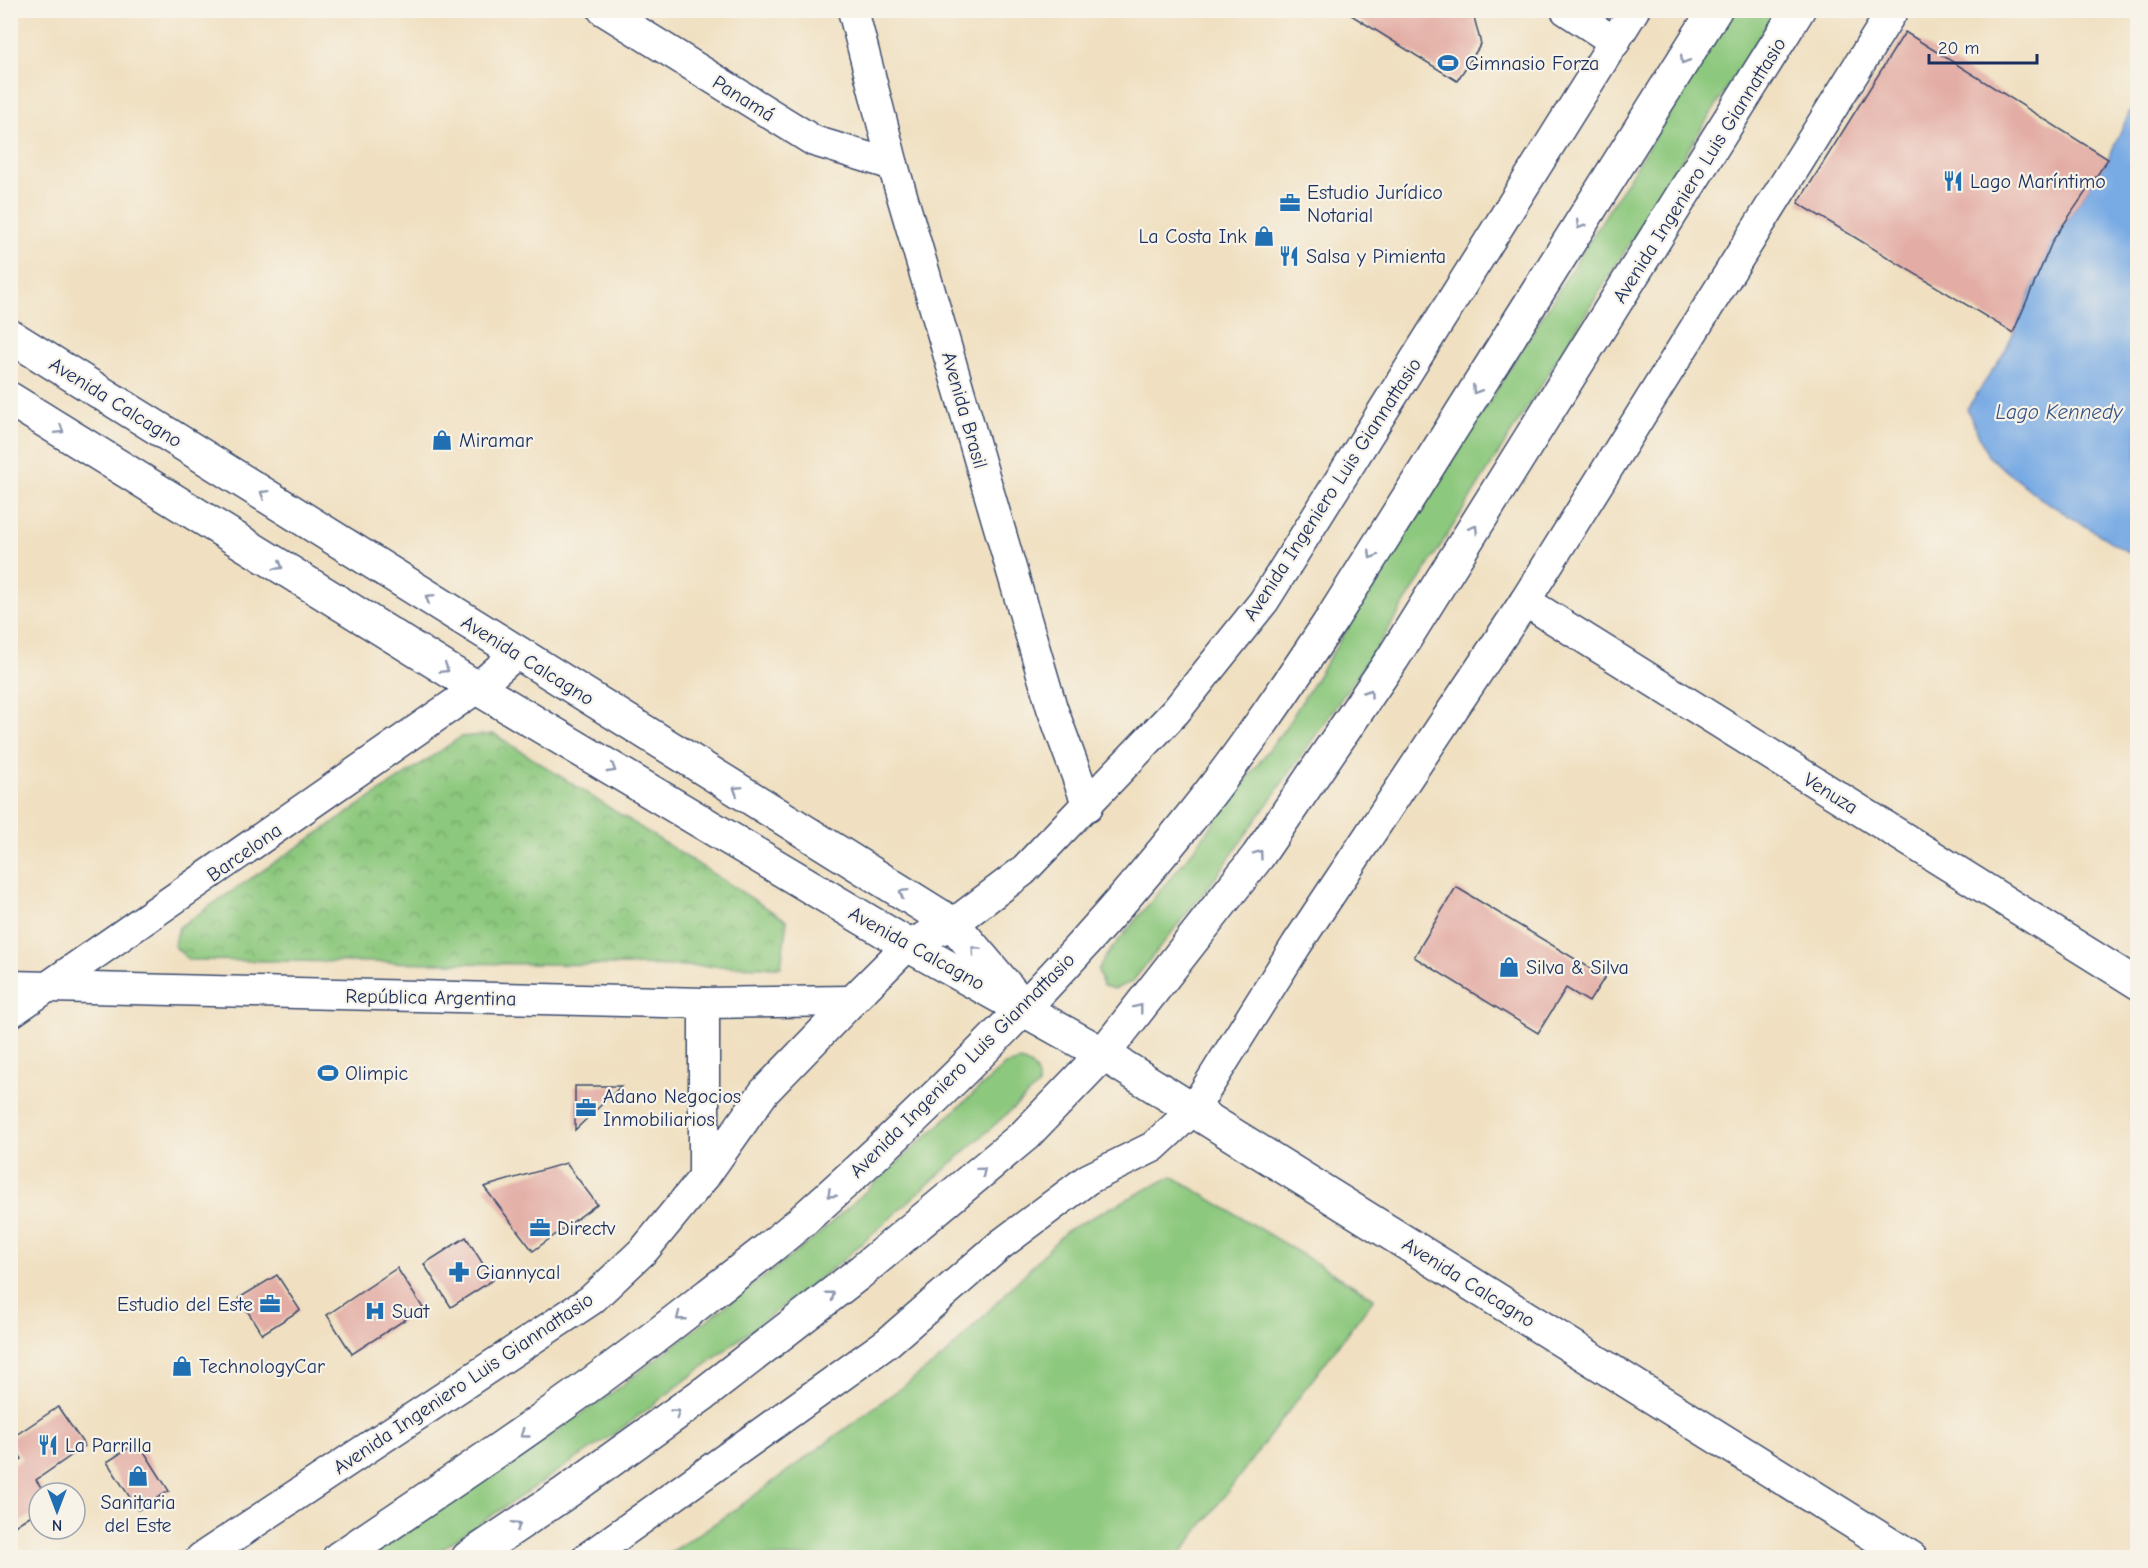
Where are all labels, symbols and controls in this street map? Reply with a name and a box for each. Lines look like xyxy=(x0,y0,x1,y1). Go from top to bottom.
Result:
scale bar xyxy=(1929,27,2037,65)
street label: Avenida Ingeniero Luis Giannattasio xyxy=(1608,33,1791,307)
text: 20 m xyxy=(1938,38,1979,59)
sports icon: Gimnasio Forza xyxy=(1436,51,1460,75)
place label: Gimnasio Forza xyxy=(1465,52,1599,75)
one-way arrow xyxy=(1679,54,1691,64)
street label: Panamá xyxy=(708,70,779,126)
restaurant icon: Lago Maríntimo xyxy=(1941,169,1965,193)
place label: Lago Maríntimo xyxy=(1970,170,2106,193)
place label: Estudio Jurídico Notarial xyxy=(1307,181,1443,227)
office icon: Estudio Jurídico Notarial xyxy=(1278,191,1302,215)
one-way arrow xyxy=(1575,219,1587,229)
shop icon: La Costa Ink xyxy=(1252,224,1276,248)
place label: La Costa Ink xyxy=(1139,225,1247,248)
restaurant icon: Salsa y Pimienta xyxy=(1277,244,1301,268)
place label: Salsa y Pimienta xyxy=(1306,245,1446,268)
street label: Avenida Brasil xyxy=(937,349,992,471)
street label: Avenida Calcagno xyxy=(45,352,186,452)
street label: Avenida Ingeniero Luis Giannattasio xyxy=(1239,354,1426,625)
one-way arrow xyxy=(1472,383,1483,394)
water label: Lago Kennedy xyxy=(1996,400,2124,424)
one-way arrow xyxy=(54,423,64,435)
shop icon: Miramar xyxy=(430,428,454,452)
place label: Miramar xyxy=(459,429,533,452)
one-way arrow xyxy=(260,490,270,502)
one-way arrow xyxy=(1466,524,1477,535)
one-way arrow xyxy=(1368,548,1379,559)
one-way arrow xyxy=(273,559,284,570)
one-way arrow xyxy=(425,593,435,605)
street label: Avenida Calcagno xyxy=(457,610,598,710)
one-way arrow xyxy=(439,661,449,673)
one-way arrow xyxy=(1362,689,1373,700)
one-way arrow xyxy=(606,762,616,774)
street label: Venuza xyxy=(1799,768,1862,819)
one-way arrow xyxy=(733,785,743,797)
street label: Barcelona xyxy=(202,818,286,887)
one-way arrow xyxy=(1252,850,1263,861)
one-way arrow xyxy=(899,888,909,900)
street label: Avenida Calcagno xyxy=(845,902,989,995)
one-way arrow xyxy=(971,946,982,957)
street label: Avenida Ingeniero Luis Giannattasio xyxy=(845,948,1080,1183)
shop icon: Silva & Silva xyxy=(1497,955,1521,979)
place label: Silva & Silva xyxy=(1526,956,1629,979)
street label: República Argentina xyxy=(345,985,517,1010)
one-way arrow xyxy=(1132,1004,1143,1015)
sports icon: Olimpic xyxy=(316,1061,340,1085)
place label: Olimpic xyxy=(345,1062,408,1085)
place label: Adano Negocios Inmobiliarios xyxy=(603,1085,741,1131)
office icon: Adano Negocios Inmobiliarios xyxy=(574,1096,598,1120)
one-way arrow xyxy=(975,1167,986,1178)
one-way arrow xyxy=(827,1186,838,1197)
office icon: Directv xyxy=(528,1216,552,1240)
place label: Directv xyxy=(557,1217,616,1240)
street label: Avenida Calcagno xyxy=(1398,1232,1539,1332)
pharmacy icon: Giannycal xyxy=(447,1260,471,1284)
place label: Giannycal xyxy=(476,1261,560,1284)
street label: Avenida Ingeniero Luis Giannattasio xyxy=(329,1288,598,1479)
one-way arrow xyxy=(825,1291,836,1302)
office icon: Estudio del Este xyxy=(258,1292,282,1316)
place label: Estudio del Este xyxy=(117,1293,253,1316)
hospital icon: Suat xyxy=(363,1299,387,1323)
place label: Suat xyxy=(392,1300,431,1323)
one-way arrow xyxy=(676,1310,687,1321)
shop icon: TechnologyCar xyxy=(170,1354,194,1378)
place label: TechnologyCar xyxy=(199,1355,325,1378)
one-way arrow xyxy=(670,1409,681,1420)
one-way arrow xyxy=(519,1426,530,1437)
restaurant icon: La Parrilla xyxy=(36,1433,60,1457)
place label: La Parrilla xyxy=(65,1434,152,1457)
shop icon: Sanitaria del Este xyxy=(126,1464,150,1488)
north arrow xyxy=(27,1481,87,1541)
place label: Sanitaria del Este xyxy=(100,1491,176,1537)
text: N xyxy=(52,1516,62,1534)
one-way arrow xyxy=(510,1521,521,1532)

